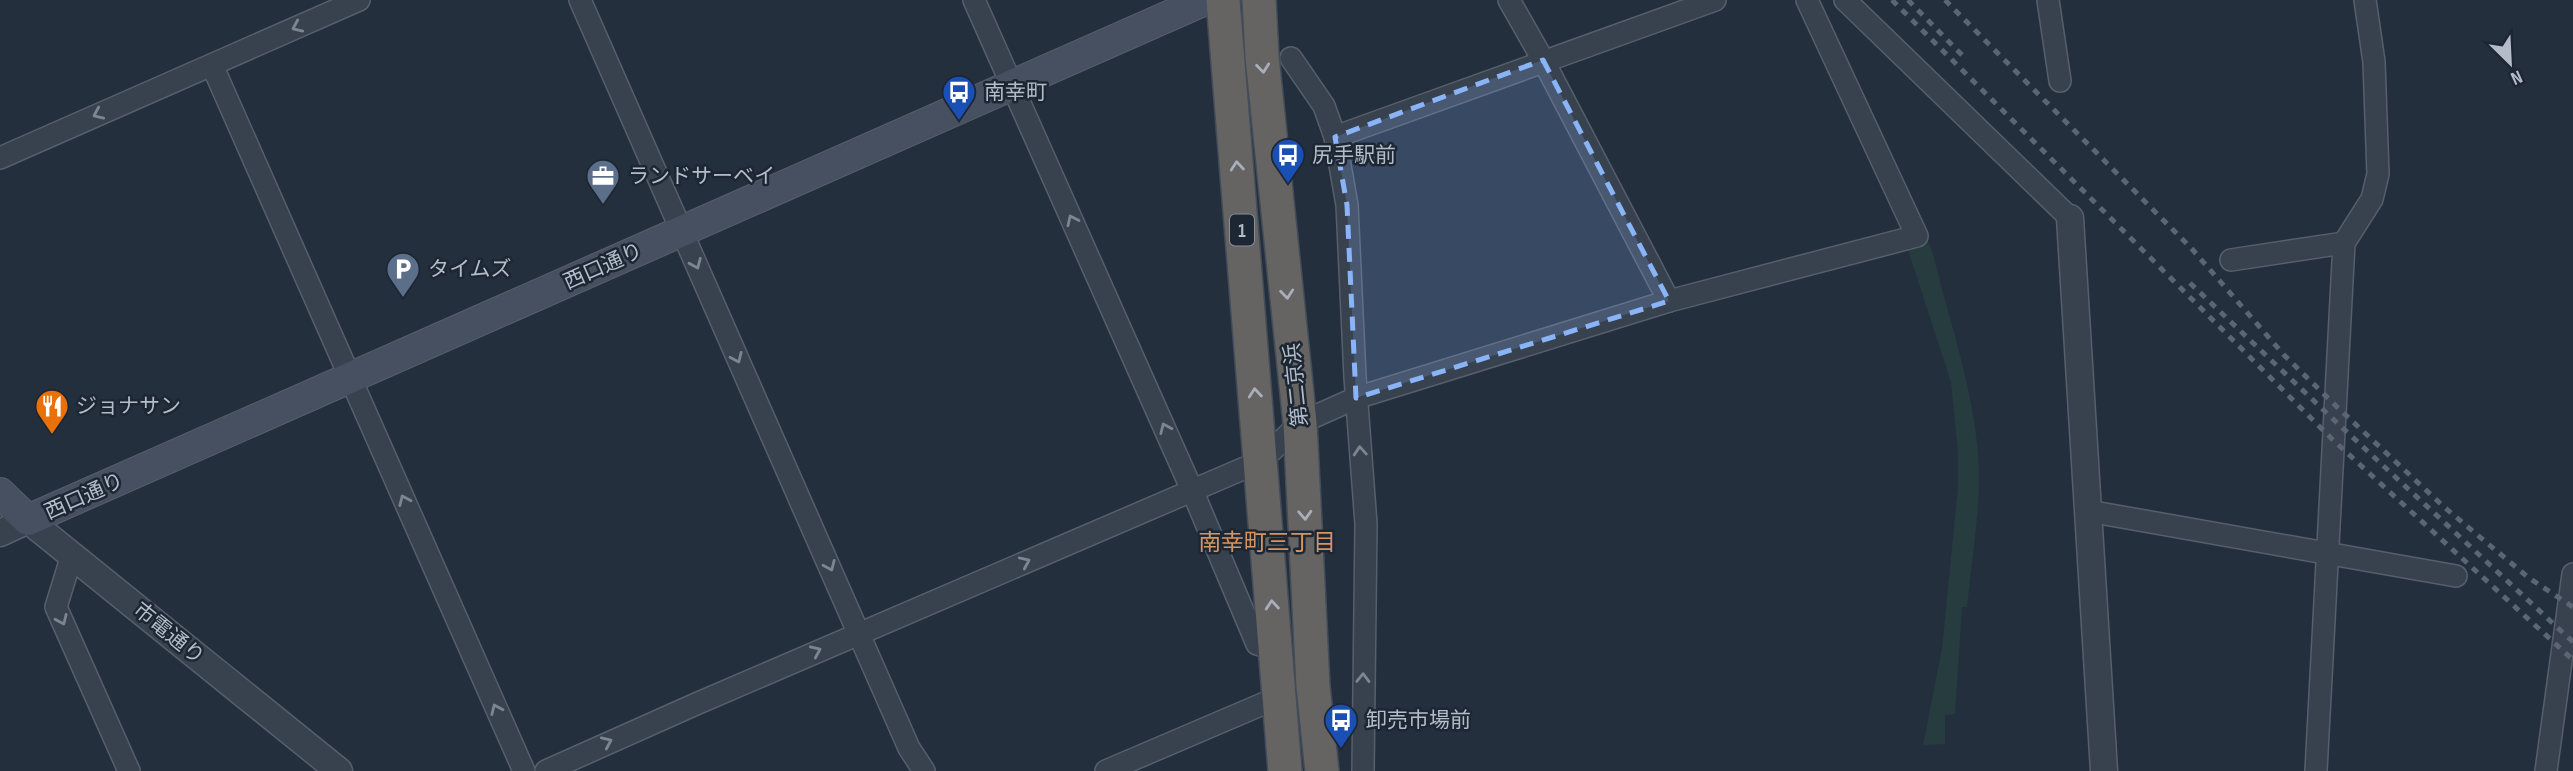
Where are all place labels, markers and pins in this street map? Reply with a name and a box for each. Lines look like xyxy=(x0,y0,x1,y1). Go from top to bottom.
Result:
bus stop icon: 南幸町 xyxy=(940,73,978,122)
place label: 南幸町 xyxy=(984,80,1047,105)
bus stop icon: 尻手駅前 xyxy=(1269,136,1307,185)
place label: 尻手駅前 xyxy=(1312,143,1396,168)
office icon: ランドサーベイ xyxy=(584,157,622,206)
place label: ランドサーベイ xyxy=(628,164,775,189)
parking icon: タイムズ xyxy=(384,250,422,299)
place label: タイムズ xyxy=(428,257,512,282)
restaurant icon: ジョナサン xyxy=(33,387,71,436)
place label: ジョナサン xyxy=(76,394,181,419)
bus stop icon: 卸売市場前 xyxy=(1322,701,1360,750)
place label: 卸売市場前 xyxy=(1366,708,1471,733)

